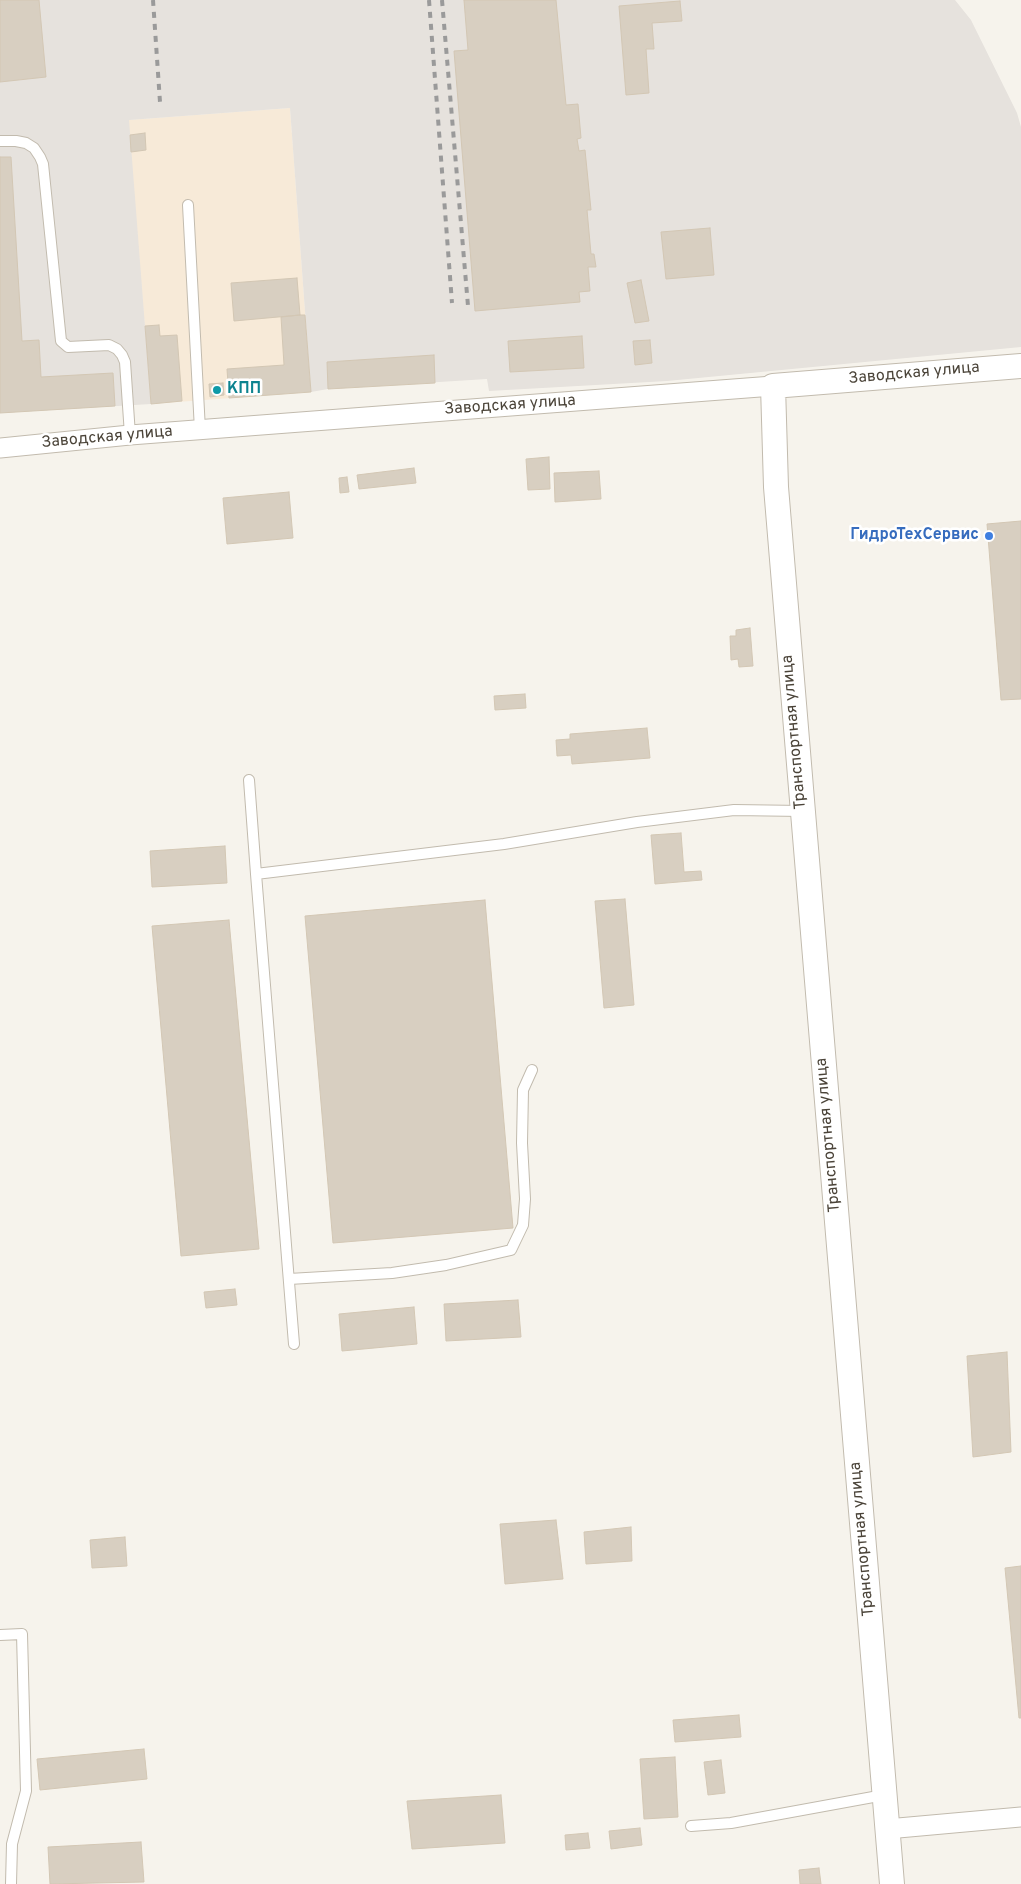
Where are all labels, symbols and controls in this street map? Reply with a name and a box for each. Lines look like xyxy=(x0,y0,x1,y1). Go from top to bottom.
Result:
street label: Заводская улица xyxy=(848,359,980,389)
place label: КПП xyxy=(227,380,261,400)
marker: КПП xyxy=(211,384,223,396)
street label: Заводская улица xyxy=(444,392,576,420)
street label: Заводская улица xyxy=(41,423,173,453)
place label: ГидроТехСервис xyxy=(850,526,979,546)
marker: ГидроТехСервис xyxy=(983,530,995,542)
street label: Транспортная улица xyxy=(779,654,811,810)
street label: Транспортная улица xyxy=(813,1057,845,1213)
street label: Транспортная улица xyxy=(847,1461,879,1617)

